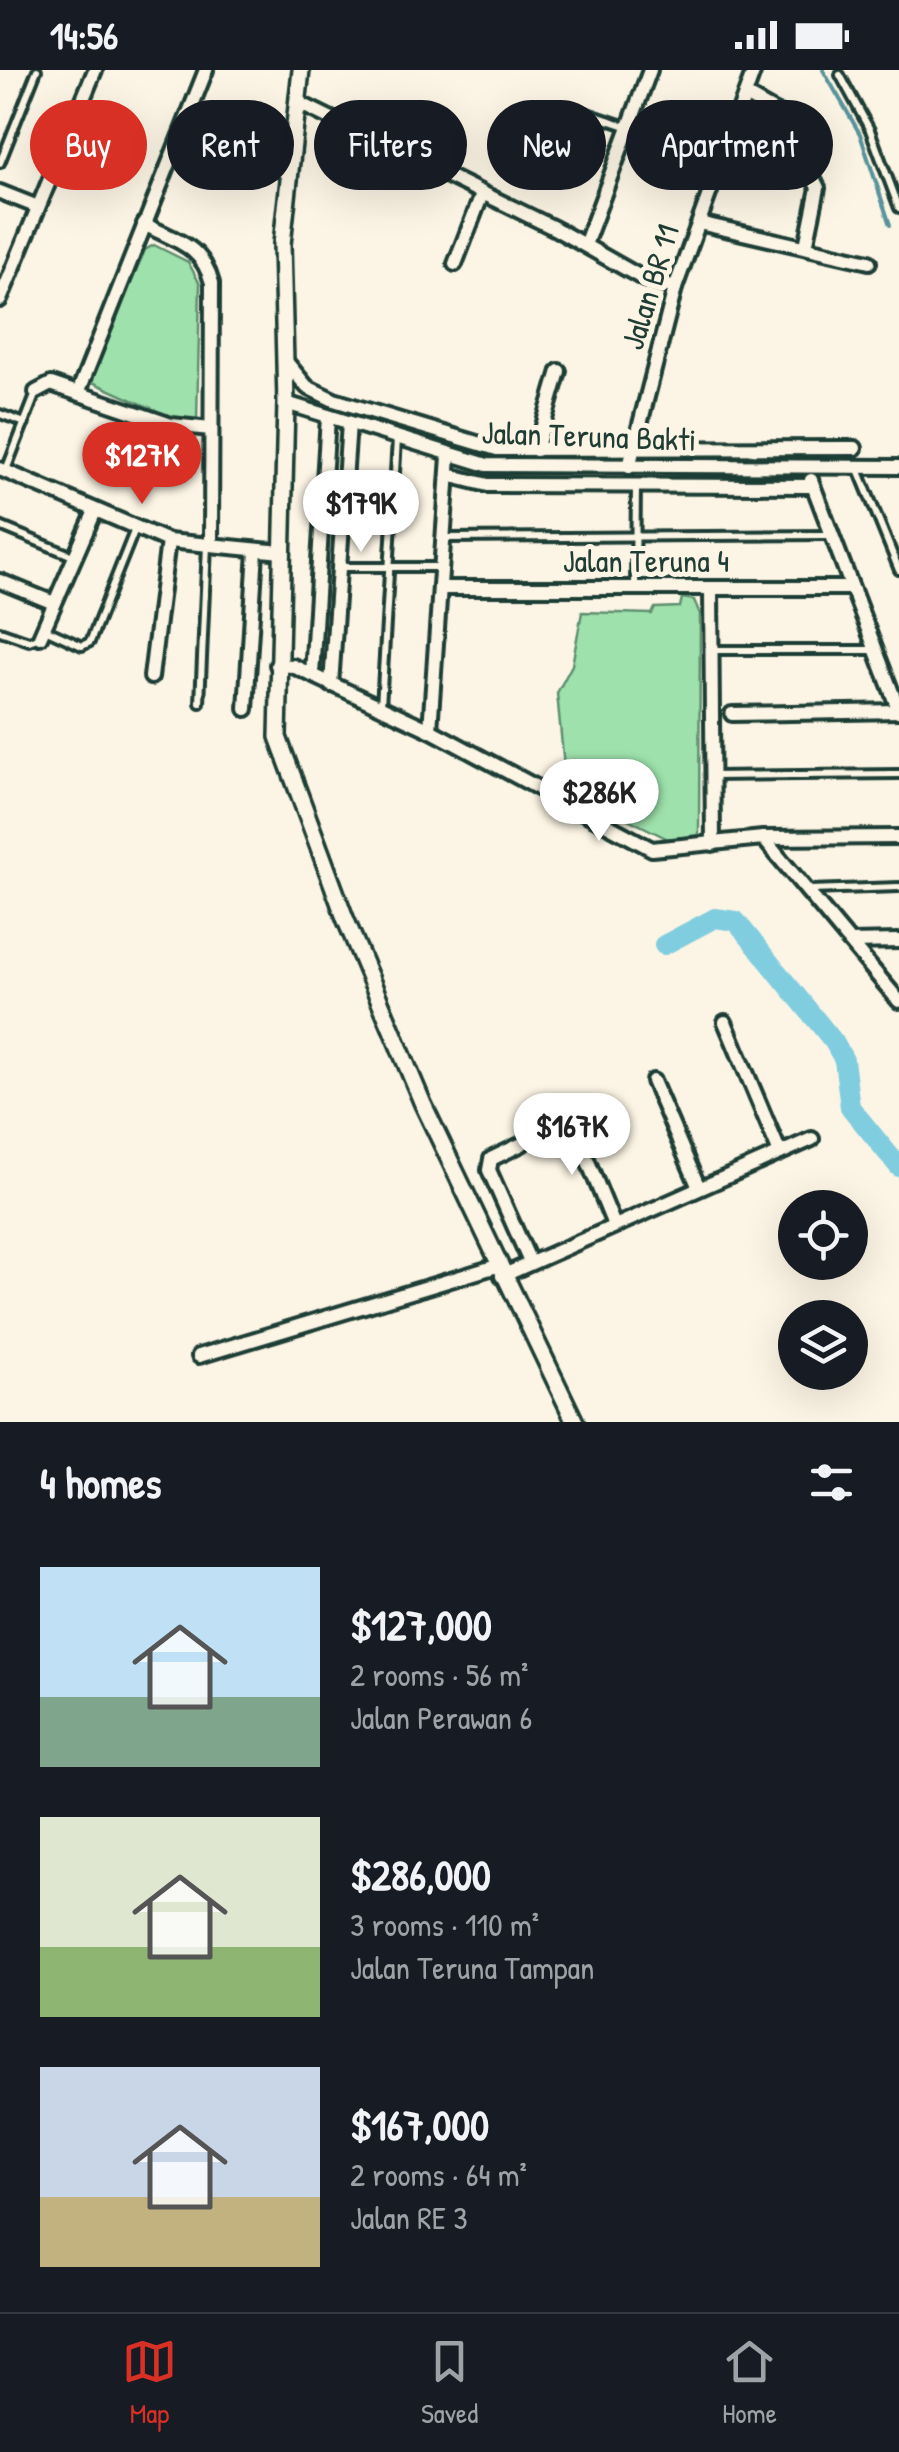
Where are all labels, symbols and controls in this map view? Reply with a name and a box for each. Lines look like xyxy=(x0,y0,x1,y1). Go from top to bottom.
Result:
text: 14:56 xyxy=(50,9,118,61)
chip: Buy xyxy=(30,100,147,190)
chip: Rent xyxy=(167,100,294,190)
chip: Filters xyxy=(314,100,467,190)
chip: New xyxy=(487,100,606,190)
chip: Apartment xyxy=(626,100,833,190)
street label: Jalan BR 11 xyxy=(610,219,689,355)
street label: Jalan Teruna Bakti xyxy=(481,410,697,461)
pin: $127K xyxy=(72,422,212,507)
text: $127K xyxy=(104,433,180,476)
pin: $179K xyxy=(291,470,431,555)
text: $179K xyxy=(325,481,397,524)
street label: Jalan Teruna 4 xyxy=(563,539,729,582)
pin: $286K xyxy=(529,759,669,844)
text: $286K xyxy=(562,770,636,813)
pin: $167K xyxy=(502,1093,642,1178)
text: $167K xyxy=(535,1104,609,1147)
map controls xyxy=(778,1190,868,1390)
button: locate xyxy=(778,1190,868,1280)
button: layers xyxy=(778,1300,868,1390)
text: 4 homes xyxy=(40,1454,161,1511)
icon: filters xyxy=(804,1455,859,1510)
text: $127,000 xyxy=(350,1596,492,1653)
icon: home xyxy=(120,1607,240,1727)
text: 2 rooms · 56 m² xyxy=(350,1653,528,1696)
text: Jalan Perawan 6 xyxy=(350,1696,532,1739)
text: $286,000 xyxy=(350,1846,491,1903)
icon: home xyxy=(120,1857,240,1977)
text: 3 rooms · 110 m² xyxy=(350,1903,539,1946)
text: Jalan Teruna Tampan xyxy=(350,1946,594,1989)
text: $167,000 xyxy=(350,2096,489,2153)
icon: home xyxy=(120,2107,240,2227)
text: 2 rooms · 64 m² xyxy=(350,2153,527,2196)
text: Jalan RE 3 xyxy=(350,2196,468,2239)
tab: Map xyxy=(122,2334,177,2432)
tab: Saved xyxy=(421,2334,478,2432)
tab: Home xyxy=(722,2334,777,2432)

